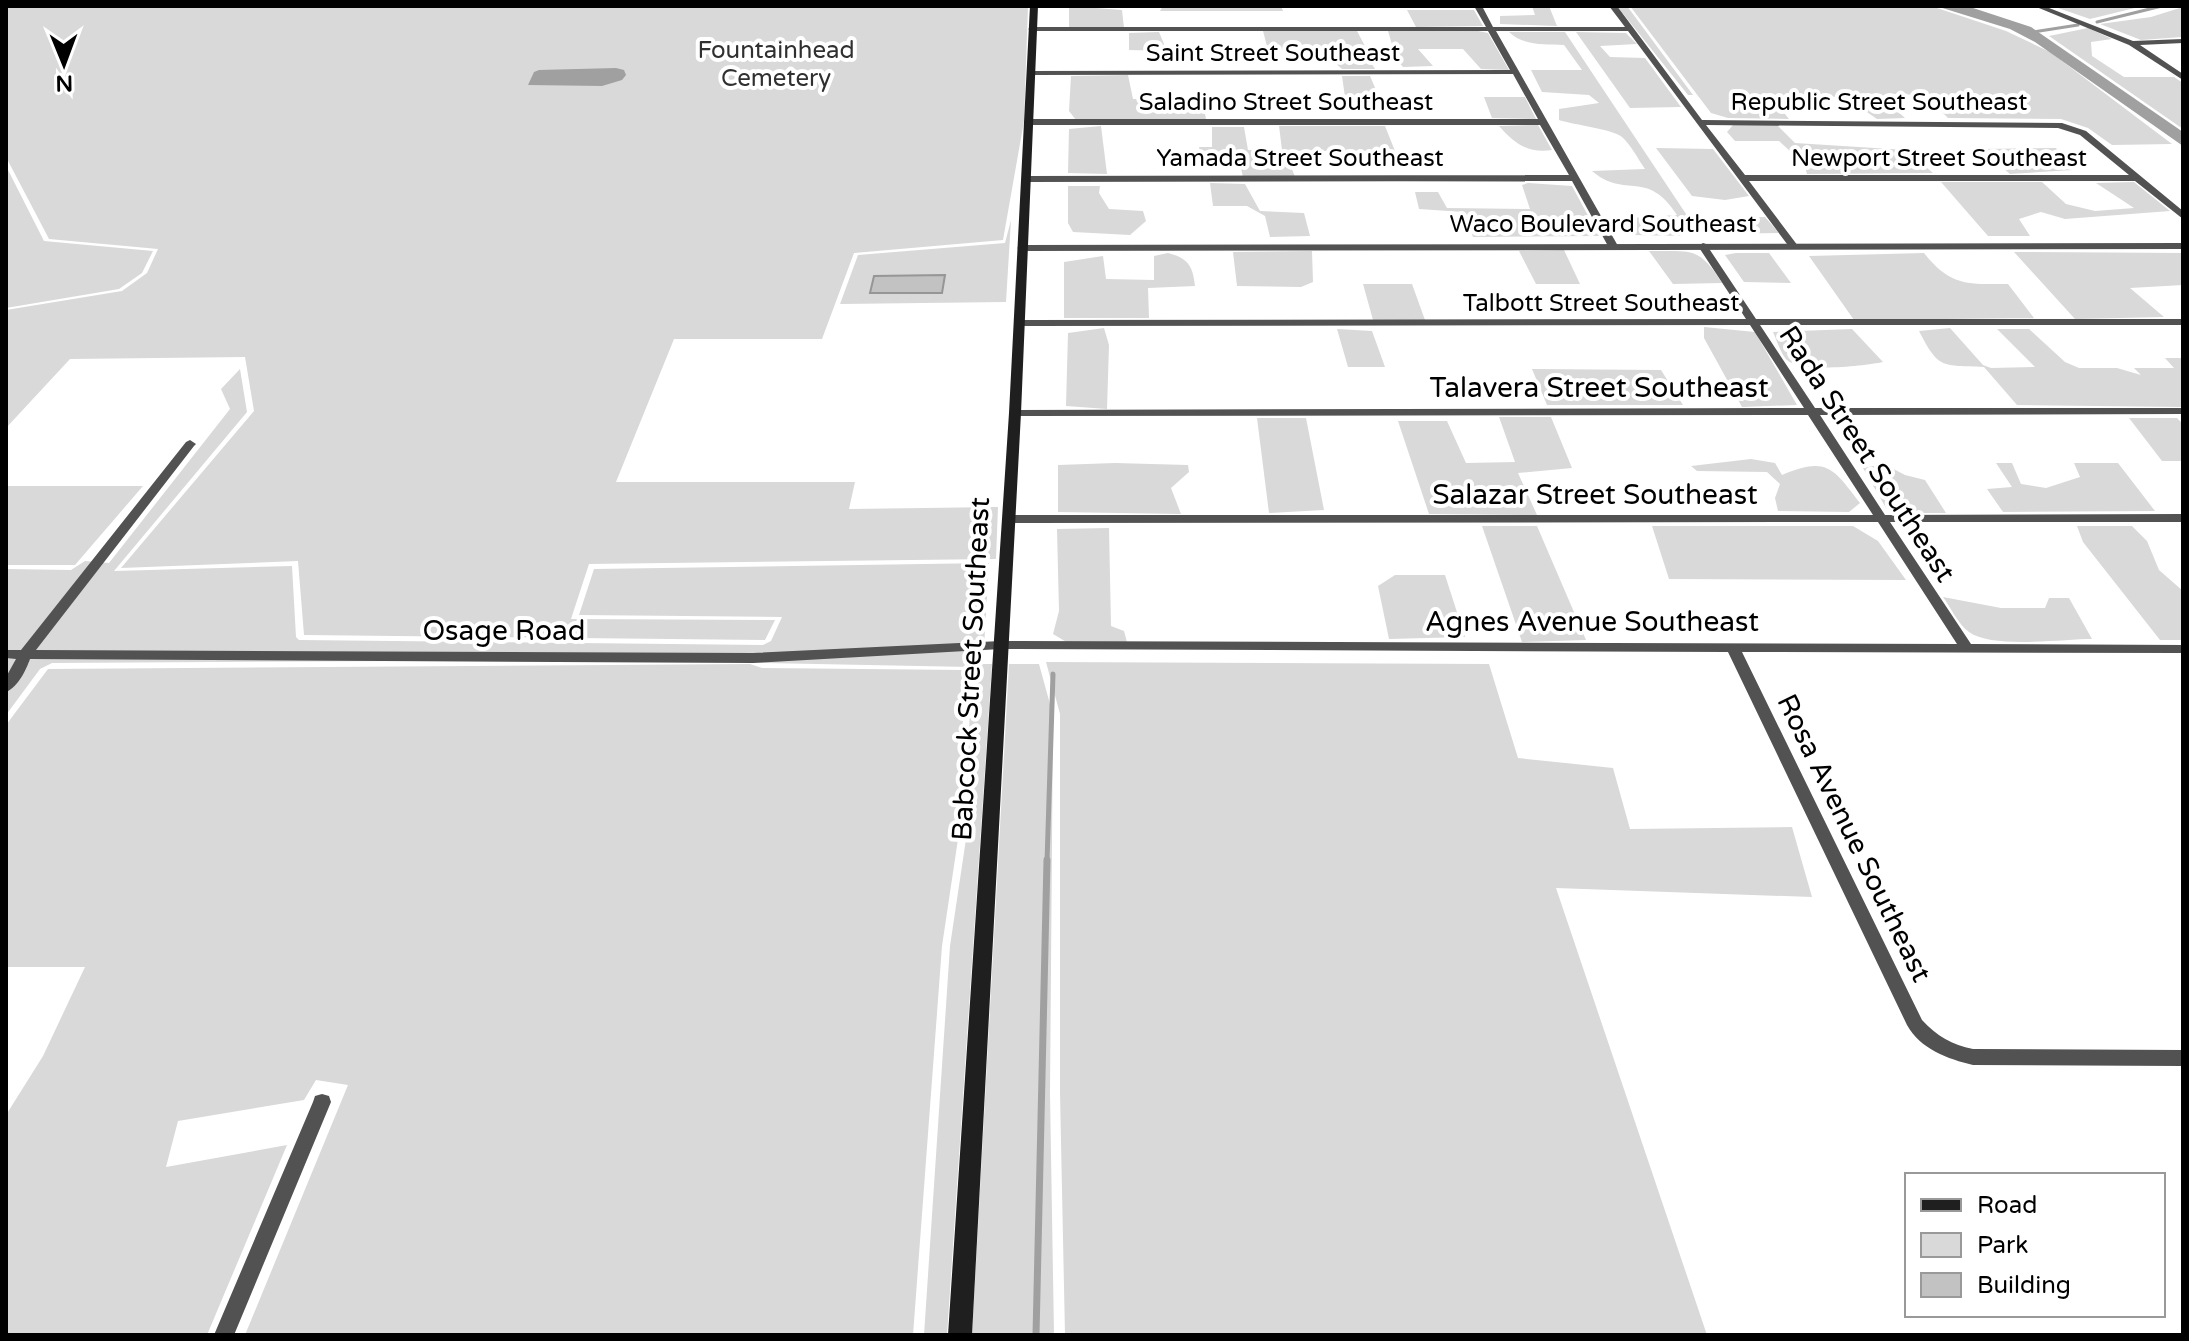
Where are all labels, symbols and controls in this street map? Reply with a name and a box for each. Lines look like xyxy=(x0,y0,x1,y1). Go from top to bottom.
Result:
north arrow xyxy=(24,24,104,104)
park label: Fountainhead Cemetery xyxy=(697,36,855,93)
street label: Saint Street Southeast xyxy=(1146,39,1400,68)
text: N xyxy=(55,70,73,96)
street label: Saladino Street Southeast xyxy=(1139,88,1433,117)
street label: Republic Street Southeast xyxy=(1731,88,2027,117)
street label: Yamada Street Southeast xyxy=(1156,144,1444,173)
street label: Newport Street Southeast xyxy=(1791,144,2087,173)
street label: Waco Boulevard Southeast xyxy=(1449,210,1757,239)
street label: Talbott Street Southeast xyxy=(1463,289,1739,318)
street label: Rada Street Southeast xyxy=(1771,320,1963,589)
street label: Talavera Street Southeast xyxy=(1429,371,1769,405)
street label: Salazar Street Southeast xyxy=(1432,478,1758,512)
street label: Babcock Street Southeast xyxy=(945,496,997,842)
street label: Agnes Avenue Southeast xyxy=(1425,605,1759,639)
street label: Osage Road xyxy=(423,614,585,648)
street label: Rosa Avenue Southeast xyxy=(1770,689,1939,988)
legend xyxy=(1905,1173,2165,1317)
text: Road xyxy=(1977,1191,2037,1220)
text: Park xyxy=(1977,1231,2028,1260)
text: Building xyxy=(1977,1271,2071,1300)

